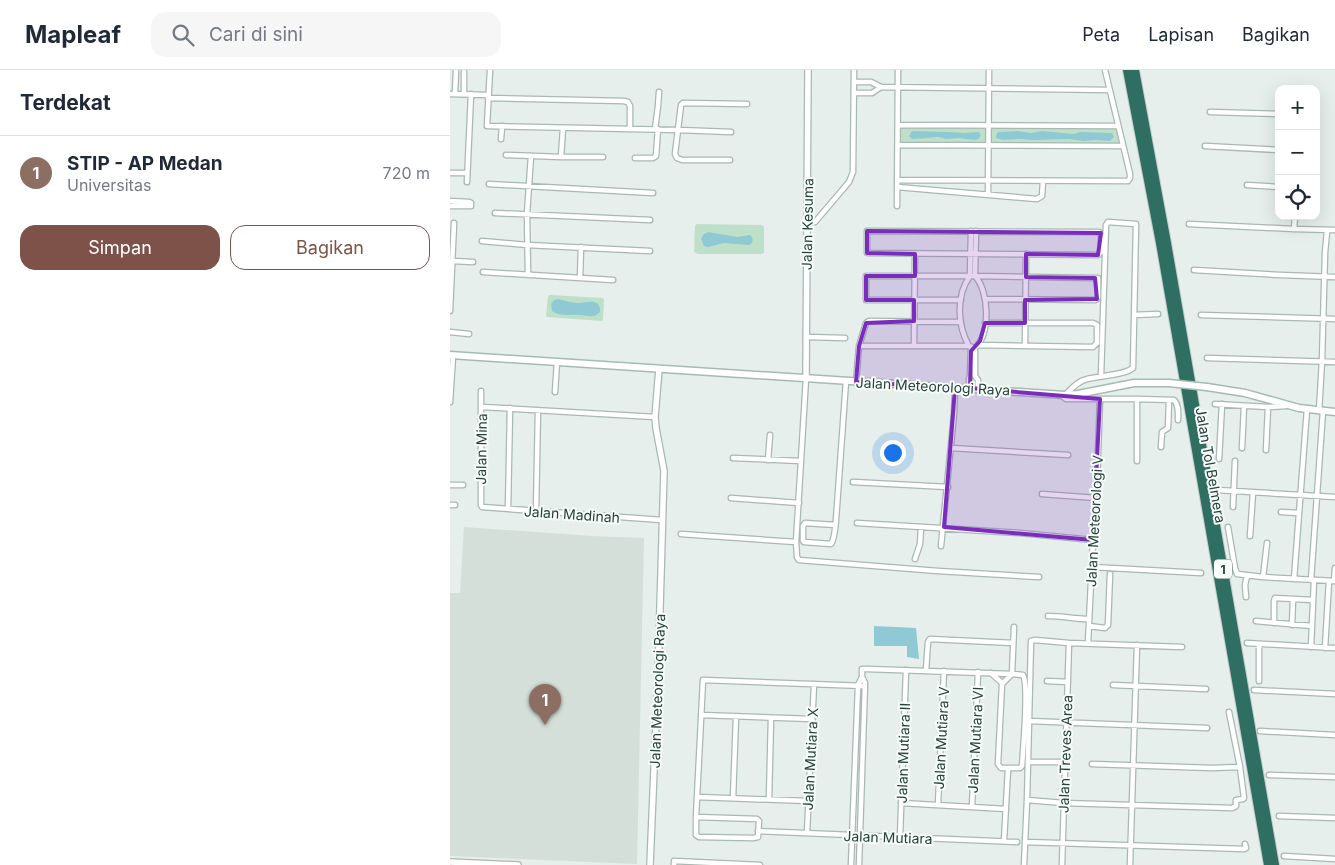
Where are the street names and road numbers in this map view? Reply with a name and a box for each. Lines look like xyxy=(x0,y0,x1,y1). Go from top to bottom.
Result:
street label: Jalan Kesuma xyxy=(798,178,816,270)
street label: Jalan Meteorologi Raya xyxy=(855,373,1011,399)
street label: Jalan Tol Belmera xyxy=(1192,406,1230,524)
street label: Jalan Mina xyxy=(472,413,490,485)
street label: Jalan Meteorologi V xyxy=(1082,454,1106,587)
street label: Jalan Madinah xyxy=(523,502,621,526)
road number: 1 xyxy=(1214,559,1232,578)
street label: Jalan Meteorologi Raya xyxy=(646,613,668,769)
street label: Jalan Mutiara V xyxy=(930,686,952,790)
street label: Jalan Mutiara VI xyxy=(964,686,986,794)
street label: Jalan Treves Area xyxy=(1054,695,1076,813)
street label: Jalan Mutiara II xyxy=(893,702,913,804)
street label: Jalan Mutiara X xyxy=(799,707,821,811)
street label: Jalan Mutiara xyxy=(843,827,933,847)

